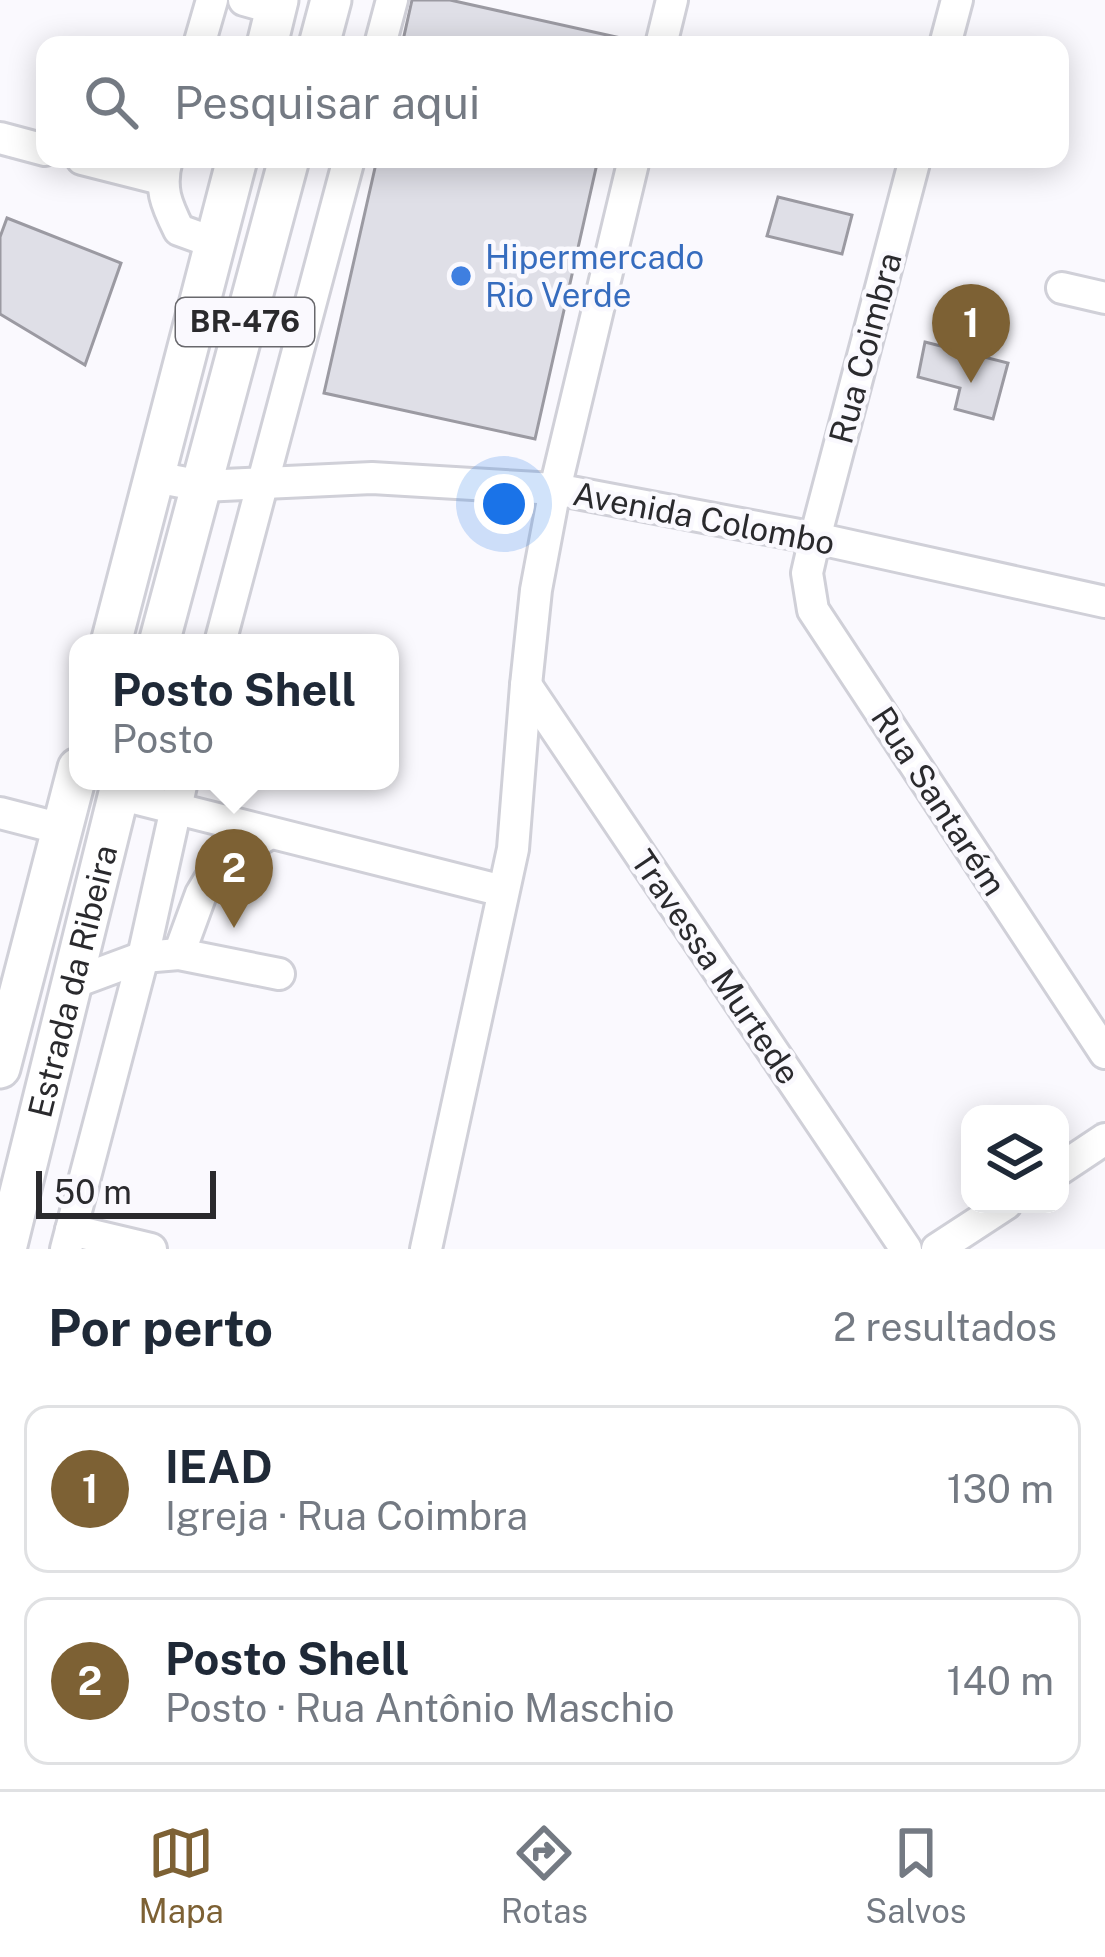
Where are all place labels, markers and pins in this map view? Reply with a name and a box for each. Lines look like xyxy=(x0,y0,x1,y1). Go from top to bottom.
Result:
place label: Hipermercado Rio Verde xyxy=(485,238,704,314)
marker: Hipermercado Rio Verde xyxy=(448,263,474,289)
pin: 1 xyxy=(932,284,1010,383)
pin: 2 xyxy=(195,829,273,928)

